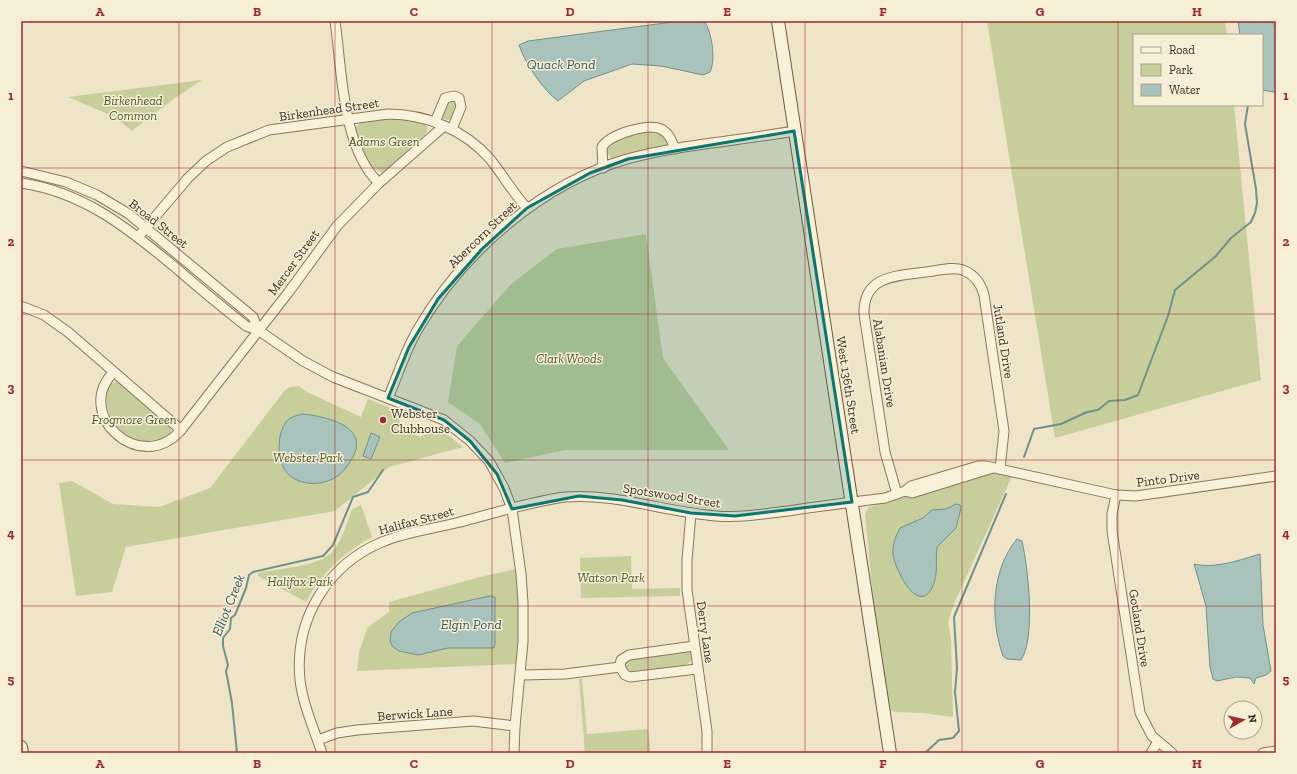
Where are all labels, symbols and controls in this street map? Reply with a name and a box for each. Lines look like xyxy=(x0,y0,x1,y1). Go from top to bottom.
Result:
text: A xyxy=(96,4,105,19)
text: B xyxy=(253,4,261,19)
text: C xyxy=(410,4,418,19)
text: D xyxy=(565,4,575,19)
text: E xyxy=(723,4,731,19)
text: F xyxy=(879,4,887,19)
text: G xyxy=(1036,4,1045,19)
text: H xyxy=(1192,4,1202,19)
legend xyxy=(1133,34,1263,106)
text: Road xyxy=(1169,43,1195,57)
water label: Quack Pond xyxy=(527,56,595,73)
text: Park xyxy=(1169,63,1194,77)
text: Water xyxy=(1169,83,1201,97)
text: 1 xyxy=(8,88,14,103)
text: 1 xyxy=(1283,88,1289,103)
park label: Birkenhead Common xyxy=(104,93,163,123)
street label: Birkenhead Street xyxy=(278,95,380,124)
park label: Adams Green xyxy=(347,134,420,149)
street label: Broad Street xyxy=(126,196,191,251)
street label: Abercorn Street xyxy=(445,198,520,271)
street label: Mercer Street xyxy=(265,226,322,298)
text: 2 xyxy=(8,234,15,249)
text: 2 xyxy=(1283,234,1290,249)
street label: Jutland Drive xyxy=(990,303,1017,380)
street label: Alabanian Drive xyxy=(870,318,899,409)
street label: West 136th Street xyxy=(833,335,864,435)
park label: Clark Woods xyxy=(536,351,602,366)
text: 3 xyxy=(8,380,15,395)
text: 3 xyxy=(1283,380,1290,395)
place label: Webster Clubhouse xyxy=(391,406,450,436)
park label: Frogmore Green xyxy=(91,412,177,427)
marker: Webster Clubhouse xyxy=(378,415,388,425)
park label: Webster Park xyxy=(273,450,343,465)
street label: Pinto Drive xyxy=(1136,467,1201,490)
street label: Spotswood Street xyxy=(622,480,722,511)
street label: Halifax Street xyxy=(377,503,456,538)
text: 4 xyxy=(7,526,15,541)
text: 4 xyxy=(1282,526,1290,541)
park label: Watson Park xyxy=(577,570,645,585)
water label: Elliot Creek xyxy=(208,572,249,638)
park label: Halifax Park xyxy=(267,574,333,589)
street label: Gotland Drive xyxy=(1126,588,1153,668)
street label: Derry Lane xyxy=(694,600,717,664)
water label: Elgin Pond xyxy=(440,616,502,633)
text: 5 xyxy=(8,672,15,687)
text: 5 xyxy=(1283,672,1290,687)
north arrow xyxy=(1223,700,1263,740)
street label: Berwick Lane xyxy=(377,703,453,724)
text: N xyxy=(1245,714,1260,724)
text: A xyxy=(96,756,105,771)
text: B xyxy=(253,756,261,771)
text: C xyxy=(410,756,418,771)
text: D xyxy=(565,756,575,771)
text: E xyxy=(723,756,731,771)
text: F xyxy=(879,756,887,771)
text: G xyxy=(1036,756,1045,771)
text: H xyxy=(1192,756,1202,771)

